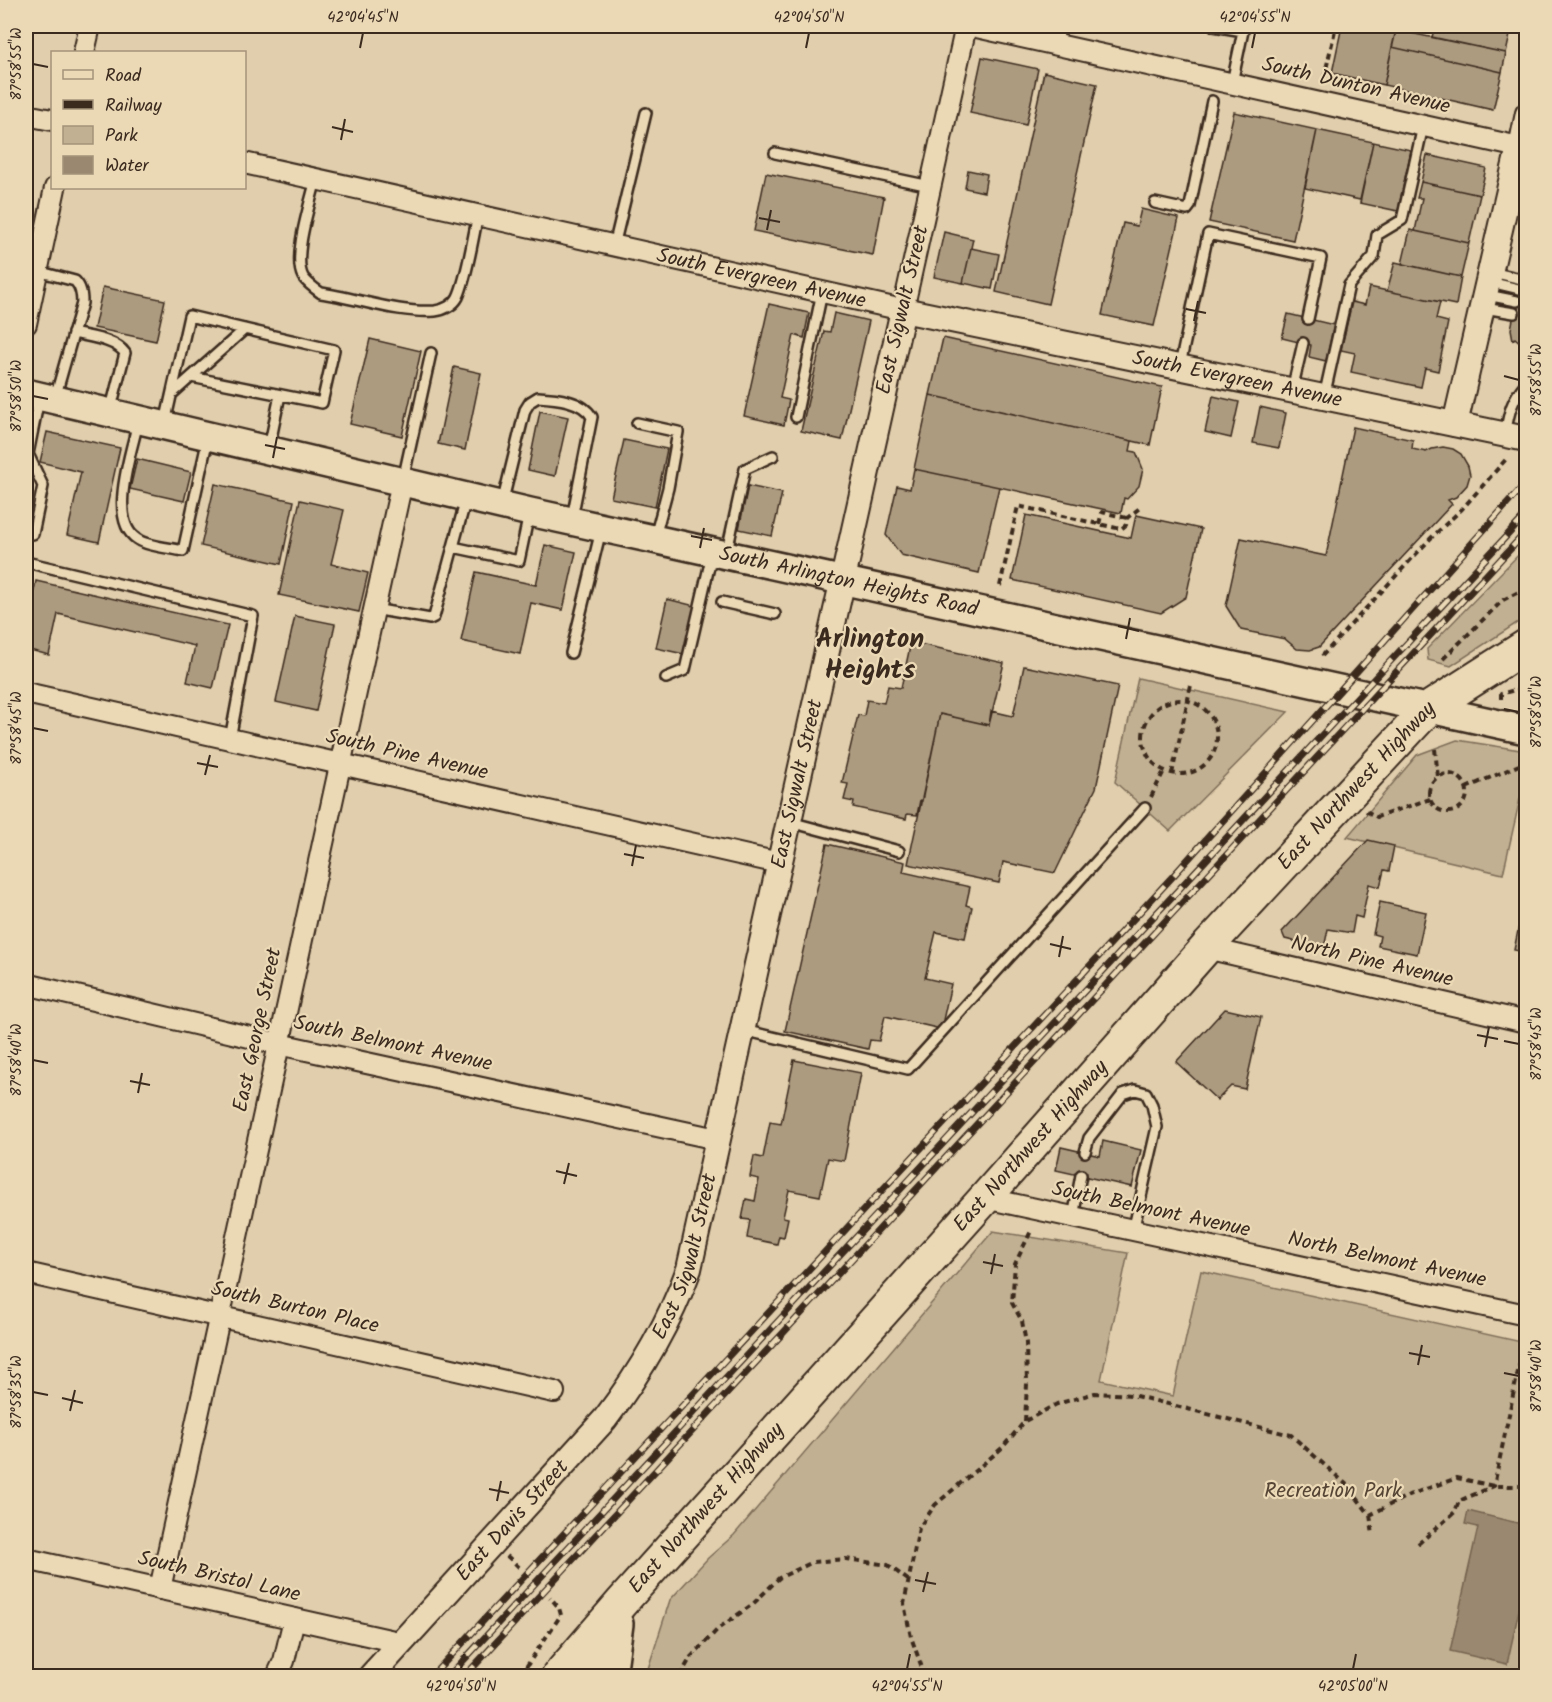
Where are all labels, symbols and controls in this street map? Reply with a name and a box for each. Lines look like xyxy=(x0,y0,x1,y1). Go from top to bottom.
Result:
text: 42°04'45"N xyxy=(327,6,399,30)
text: 42°04'50"N xyxy=(774,6,844,30)
text: 42°04'55"N xyxy=(1219,6,1291,30)
text: 87°58'55"W xyxy=(5,27,29,101)
street label: South Dunton Avenue xyxy=(1259,48,1454,124)
legend xyxy=(51,51,246,189)
text: Road xyxy=(105,62,142,91)
text: Railway xyxy=(105,92,162,121)
text: Park xyxy=(105,122,138,151)
text: Water xyxy=(105,152,150,181)
street label: East Sigwalt Street xyxy=(867,221,939,398)
street label: South Evergreen Avenue xyxy=(653,239,870,318)
street label: South Evergreen Avenue xyxy=(1129,341,1346,417)
text: 87°58'55"W xyxy=(1525,343,1549,417)
text: 87°58'50"W xyxy=(5,359,29,432)
street label: South Arlington Heights Road xyxy=(716,537,982,626)
district label: Arlington Heights xyxy=(816,618,924,692)
text: 87°58'50"W xyxy=(1525,675,1549,748)
text: 87°58'45"W xyxy=(5,691,29,765)
street label: East Northwest Highway xyxy=(1269,694,1444,878)
street label: East Sigwalt Street xyxy=(762,695,832,872)
street label: South Pine Avenue xyxy=(322,720,492,790)
street label: North Pine Avenue xyxy=(1288,927,1457,997)
street label: East George Street xyxy=(224,944,292,1115)
street label: South Belmont Avenue xyxy=(291,1007,496,1081)
text: 87°58'45"W xyxy=(1525,1007,1549,1081)
text: 87°58'40"W xyxy=(5,1023,29,1096)
street label: East Northwest Highway xyxy=(945,1052,1116,1240)
street label: East Sigwalt Street xyxy=(643,1170,726,1346)
street label: South Belmont Avenue xyxy=(1049,1173,1254,1247)
street label: North Belmont Avenue xyxy=(1285,1223,1490,1297)
street label: South Burton Place xyxy=(208,1273,383,1343)
text: 87°58'40"W xyxy=(1525,1339,1549,1412)
text: 87°58'35"W xyxy=(5,1355,29,1429)
street label: East Northwest Highway xyxy=(620,1415,793,1601)
street label: East Davis Street xyxy=(448,1451,578,1589)
park label: Recreation Park xyxy=(1264,1475,1402,1508)
street label: South Bristol Lane xyxy=(134,1542,304,1612)
text: 42°04'50"N xyxy=(426,1675,496,1699)
text: 42°04'55"N xyxy=(871,1675,943,1699)
text: 42°05'00"N xyxy=(1318,1675,1388,1699)

